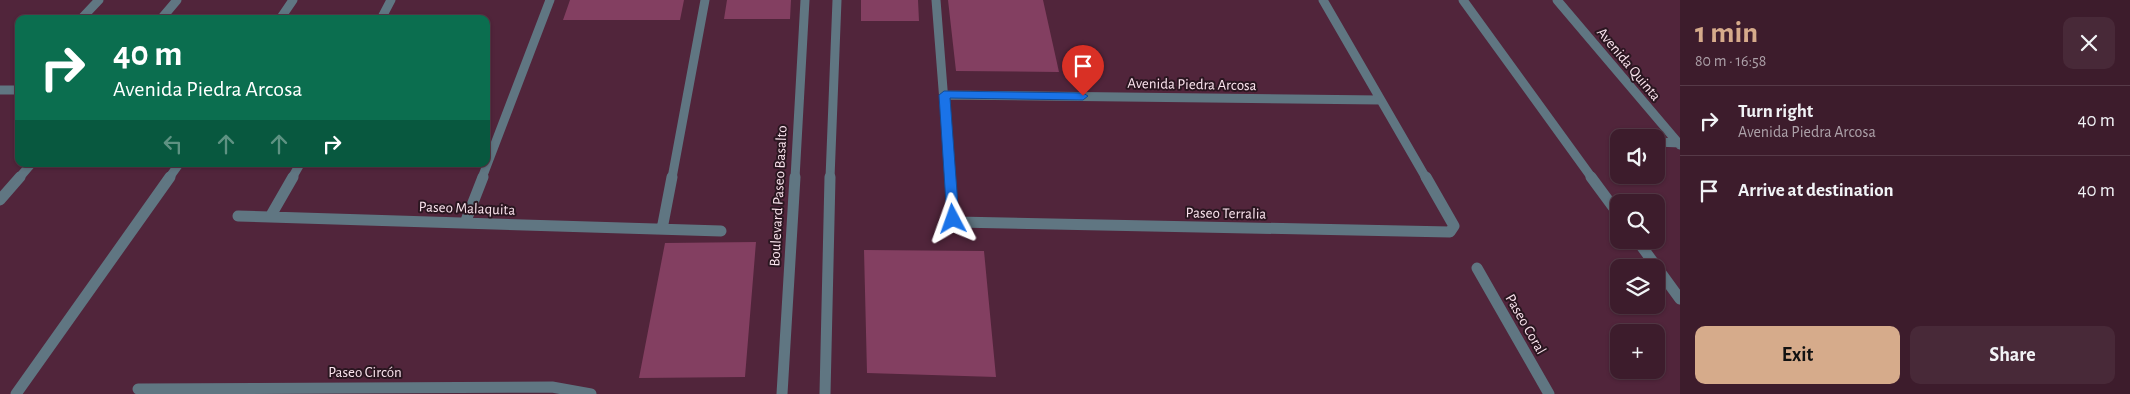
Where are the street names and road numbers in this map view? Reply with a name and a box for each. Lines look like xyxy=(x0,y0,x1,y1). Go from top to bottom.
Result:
street label: Avenida Quinta xyxy=(1594,25,1663,104)
street label: Avenida Piedra Arcosa xyxy=(1127,76,1257,93)
street label: Boulevard Paseo Basalto xyxy=(767,125,790,267)
street label: Paseo Malaquita xyxy=(418,199,516,218)
street label: Paseo Terralia xyxy=(1186,205,1267,222)
street label: Paseo Coral xyxy=(1502,292,1549,357)
street label: Paseo Circón xyxy=(328,365,402,380)

